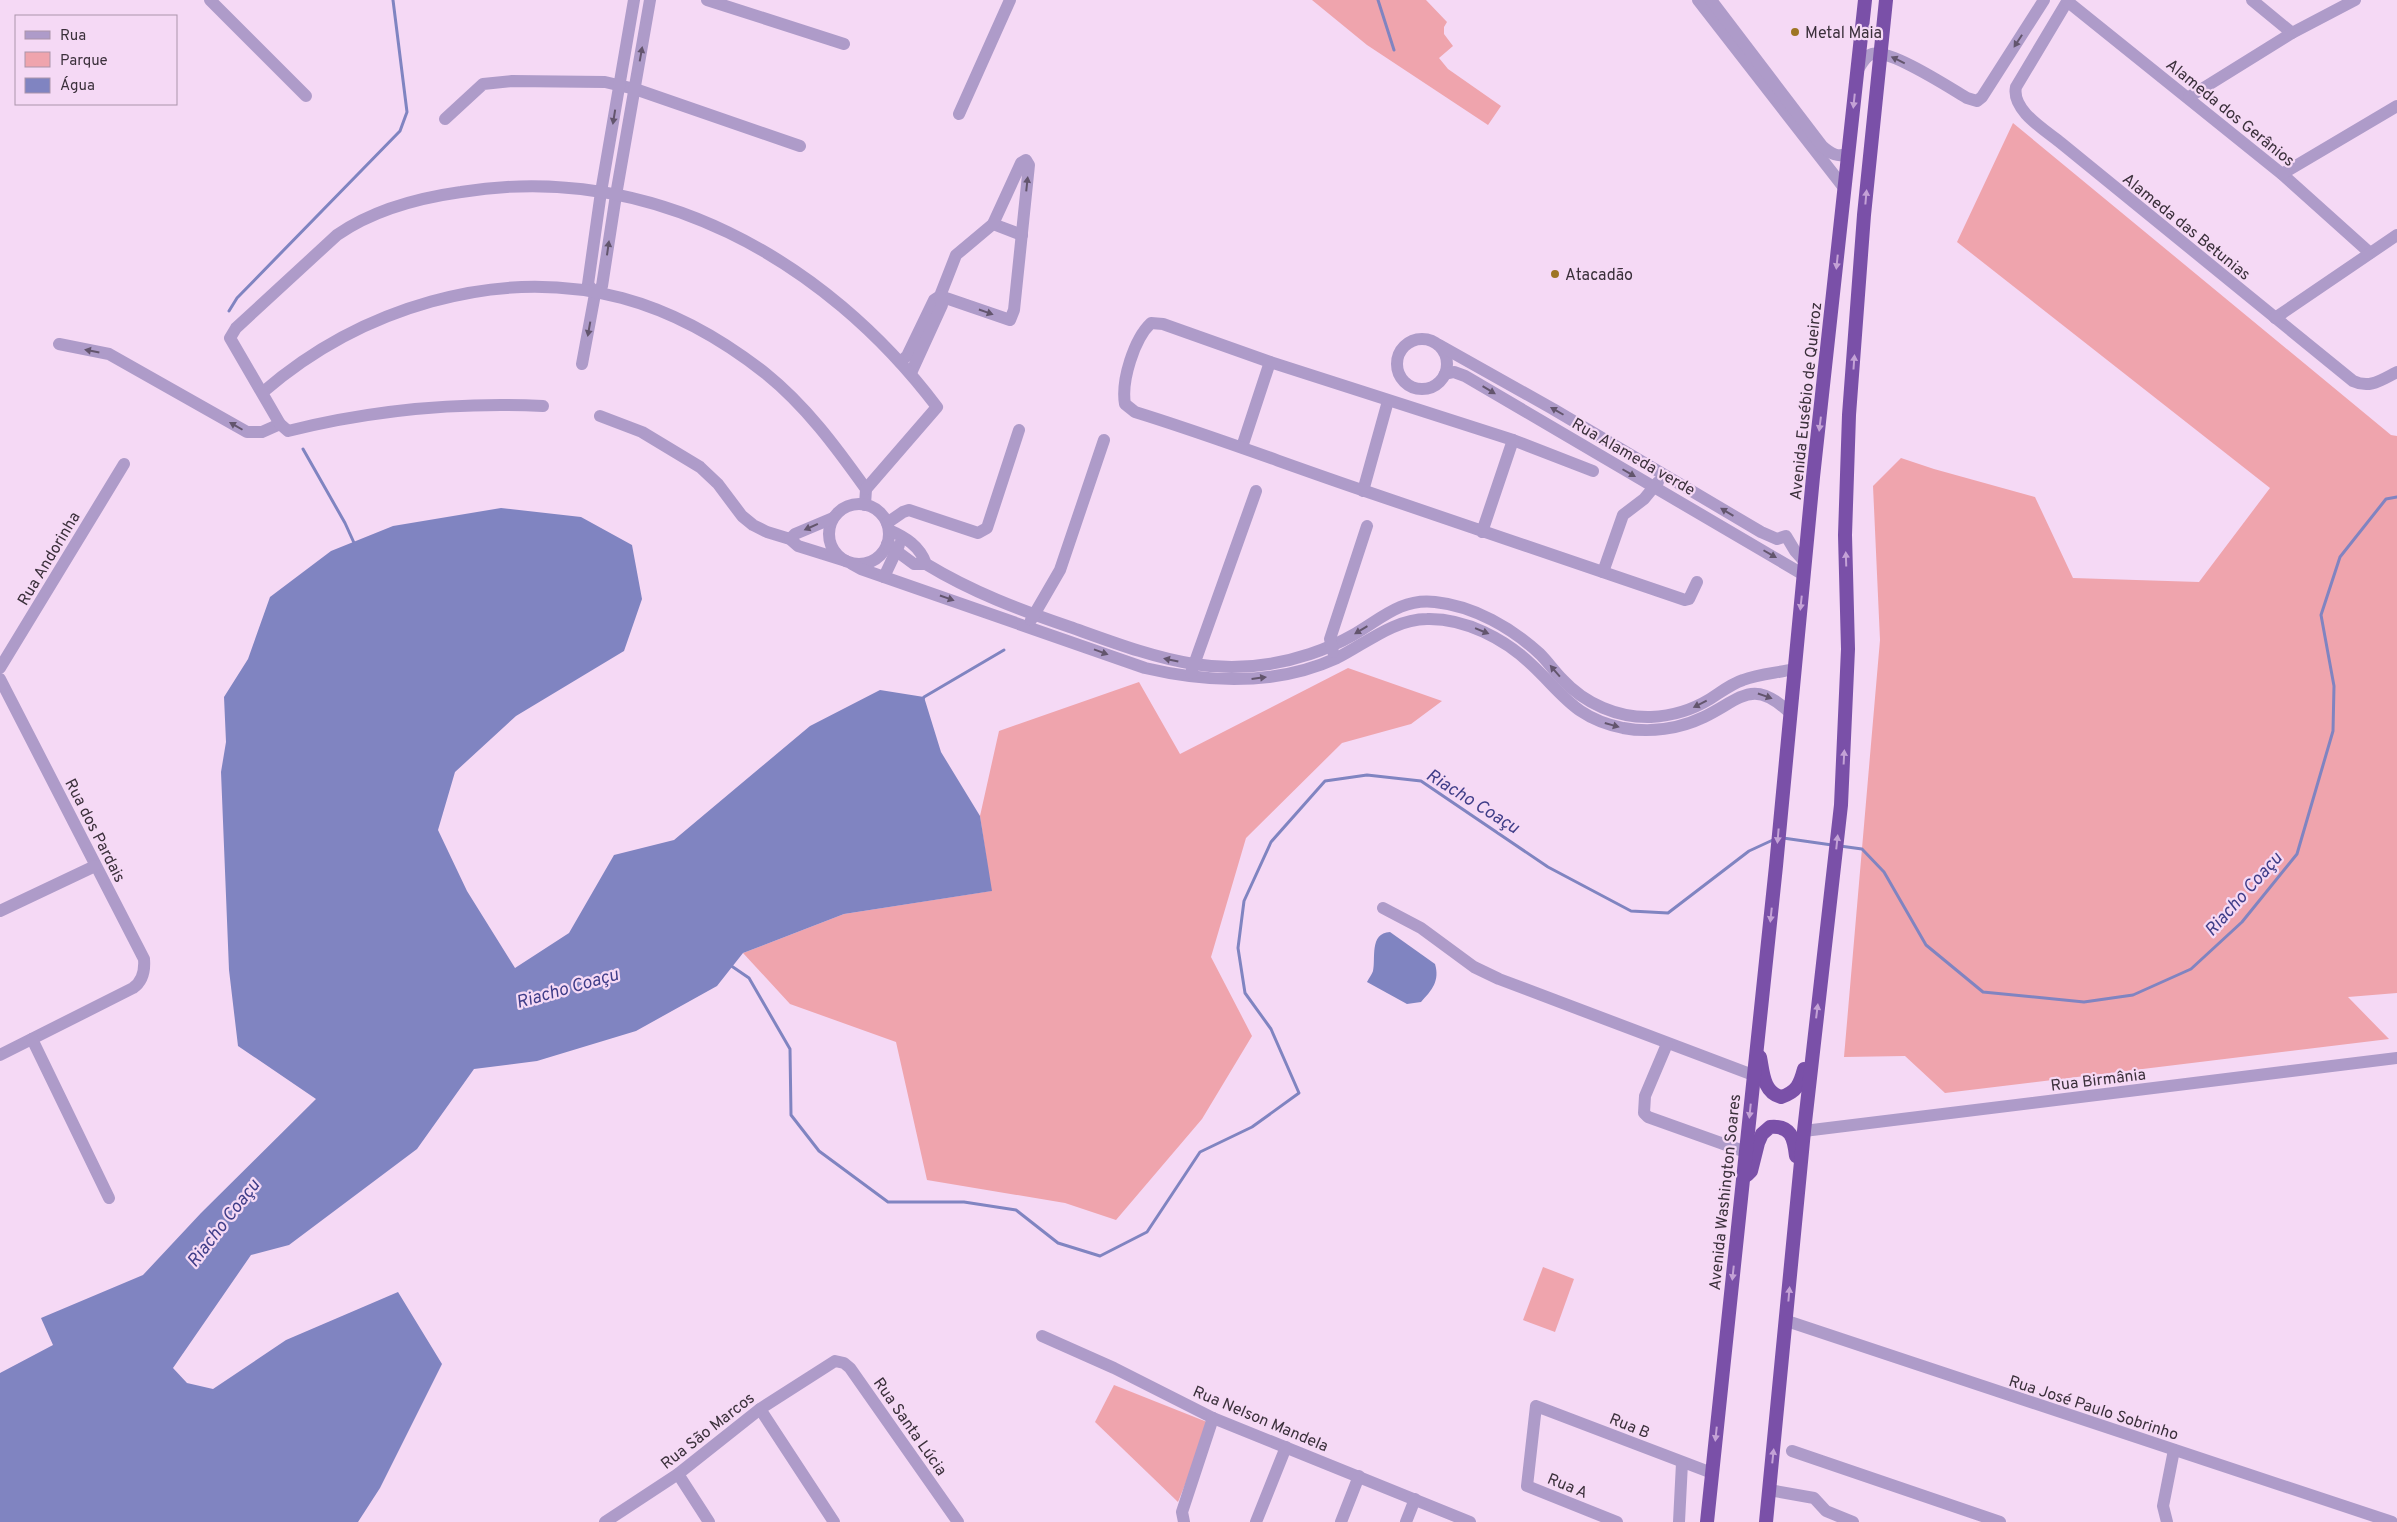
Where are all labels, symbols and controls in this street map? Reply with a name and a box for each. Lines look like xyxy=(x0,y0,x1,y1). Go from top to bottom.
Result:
legend xyxy=(15,15,178,105)
place label: Metal Maia xyxy=(1805,24,1882,44)
marker: Metal Maia xyxy=(1789,26,1801,38)
text: Rua xyxy=(60,27,86,46)
one-way arrow xyxy=(2013,35,2023,48)
one-way arrow xyxy=(637,45,645,61)
text: Parque xyxy=(60,52,108,71)
one-way arrow xyxy=(1891,55,1905,63)
street label: Alameda dos Gerânios xyxy=(2161,55,2298,172)
text: Água xyxy=(60,76,95,96)
one-way arrow xyxy=(1850,93,1858,109)
one-way arrow xyxy=(609,109,617,125)
street label: Alameda das Betunias xyxy=(2118,170,2254,285)
one-way arrow xyxy=(1023,176,1031,192)
one-way arrow xyxy=(1862,188,1870,204)
one-way arrow xyxy=(604,240,612,256)
one-way arrow xyxy=(1833,255,1841,271)
place label: Atacadão xyxy=(1565,266,1633,286)
marker: Atacadão xyxy=(1549,268,1561,280)
street label: Avenida Eusébio de Queiroz xyxy=(1787,301,1827,501)
one-way arrow xyxy=(979,308,994,316)
one-way arrow xyxy=(584,321,592,337)
one-way arrow xyxy=(85,347,100,355)
one-way arrow xyxy=(1850,354,1858,370)
one-way arrow xyxy=(1483,386,1496,395)
one-way arrow xyxy=(1551,407,1564,416)
street label: Rua Alameda verde xyxy=(1568,414,1698,501)
one-way arrow xyxy=(1816,416,1824,432)
one-way arrow xyxy=(229,421,242,430)
one-way arrow xyxy=(1623,468,1636,477)
one-way arrow xyxy=(1721,507,1734,516)
street label: Rua Andorinha xyxy=(14,509,86,609)
one-way arrow xyxy=(804,523,818,531)
one-way arrow xyxy=(1763,550,1776,559)
one-way arrow xyxy=(1841,551,1849,567)
one-way arrow xyxy=(940,595,955,603)
one-way arrow xyxy=(1797,595,1805,611)
one-way arrow xyxy=(1354,626,1367,635)
one-way arrow xyxy=(1475,628,1489,636)
one-way arrow xyxy=(1093,649,1108,656)
one-way arrow xyxy=(1162,656,1178,664)
one-way arrow xyxy=(1549,664,1560,677)
one-way arrow xyxy=(1251,674,1267,682)
one-way arrow xyxy=(1758,692,1773,700)
one-way arrow xyxy=(1693,700,1708,708)
one-way arrow xyxy=(1605,721,1620,729)
one-way arrow xyxy=(1840,748,1848,764)
water label: Riacho Coaçu xyxy=(1421,765,1523,840)
street label: Rua dos Pardais xyxy=(59,776,129,886)
one-way arrow xyxy=(1774,828,1782,844)
one-way arrow xyxy=(1833,834,1841,850)
water label: Riacho Coaçu xyxy=(2200,848,2288,942)
one-way arrow xyxy=(1766,907,1774,923)
water label: Riacho Coaçu xyxy=(514,964,622,1015)
one-way arrow xyxy=(1813,1003,1821,1019)
street label: Rua Birmânia xyxy=(2049,1065,2147,1097)
street label: Avenida Washington Soares xyxy=(1706,1093,1746,1291)
one-way arrow xyxy=(1746,1104,1754,1120)
water label: Riacho Coaçu xyxy=(183,1175,266,1273)
one-way arrow xyxy=(1729,1265,1737,1281)
one-way arrow xyxy=(1785,1286,1793,1302)
street label: Rua José Paulo Sobrinho xyxy=(2006,1372,2181,1446)
street label: Rua Santa Lúcia xyxy=(868,1374,951,1480)
street label: Rua Nelson Mandela xyxy=(1189,1382,1331,1457)
street label: Rua São Marcos xyxy=(657,1389,759,1474)
street label: Rua B xyxy=(1606,1410,1653,1444)
one-way arrow xyxy=(1712,1427,1720,1443)
one-way arrow xyxy=(1769,1448,1777,1464)
street label: Rua A xyxy=(1544,1470,1591,1504)

